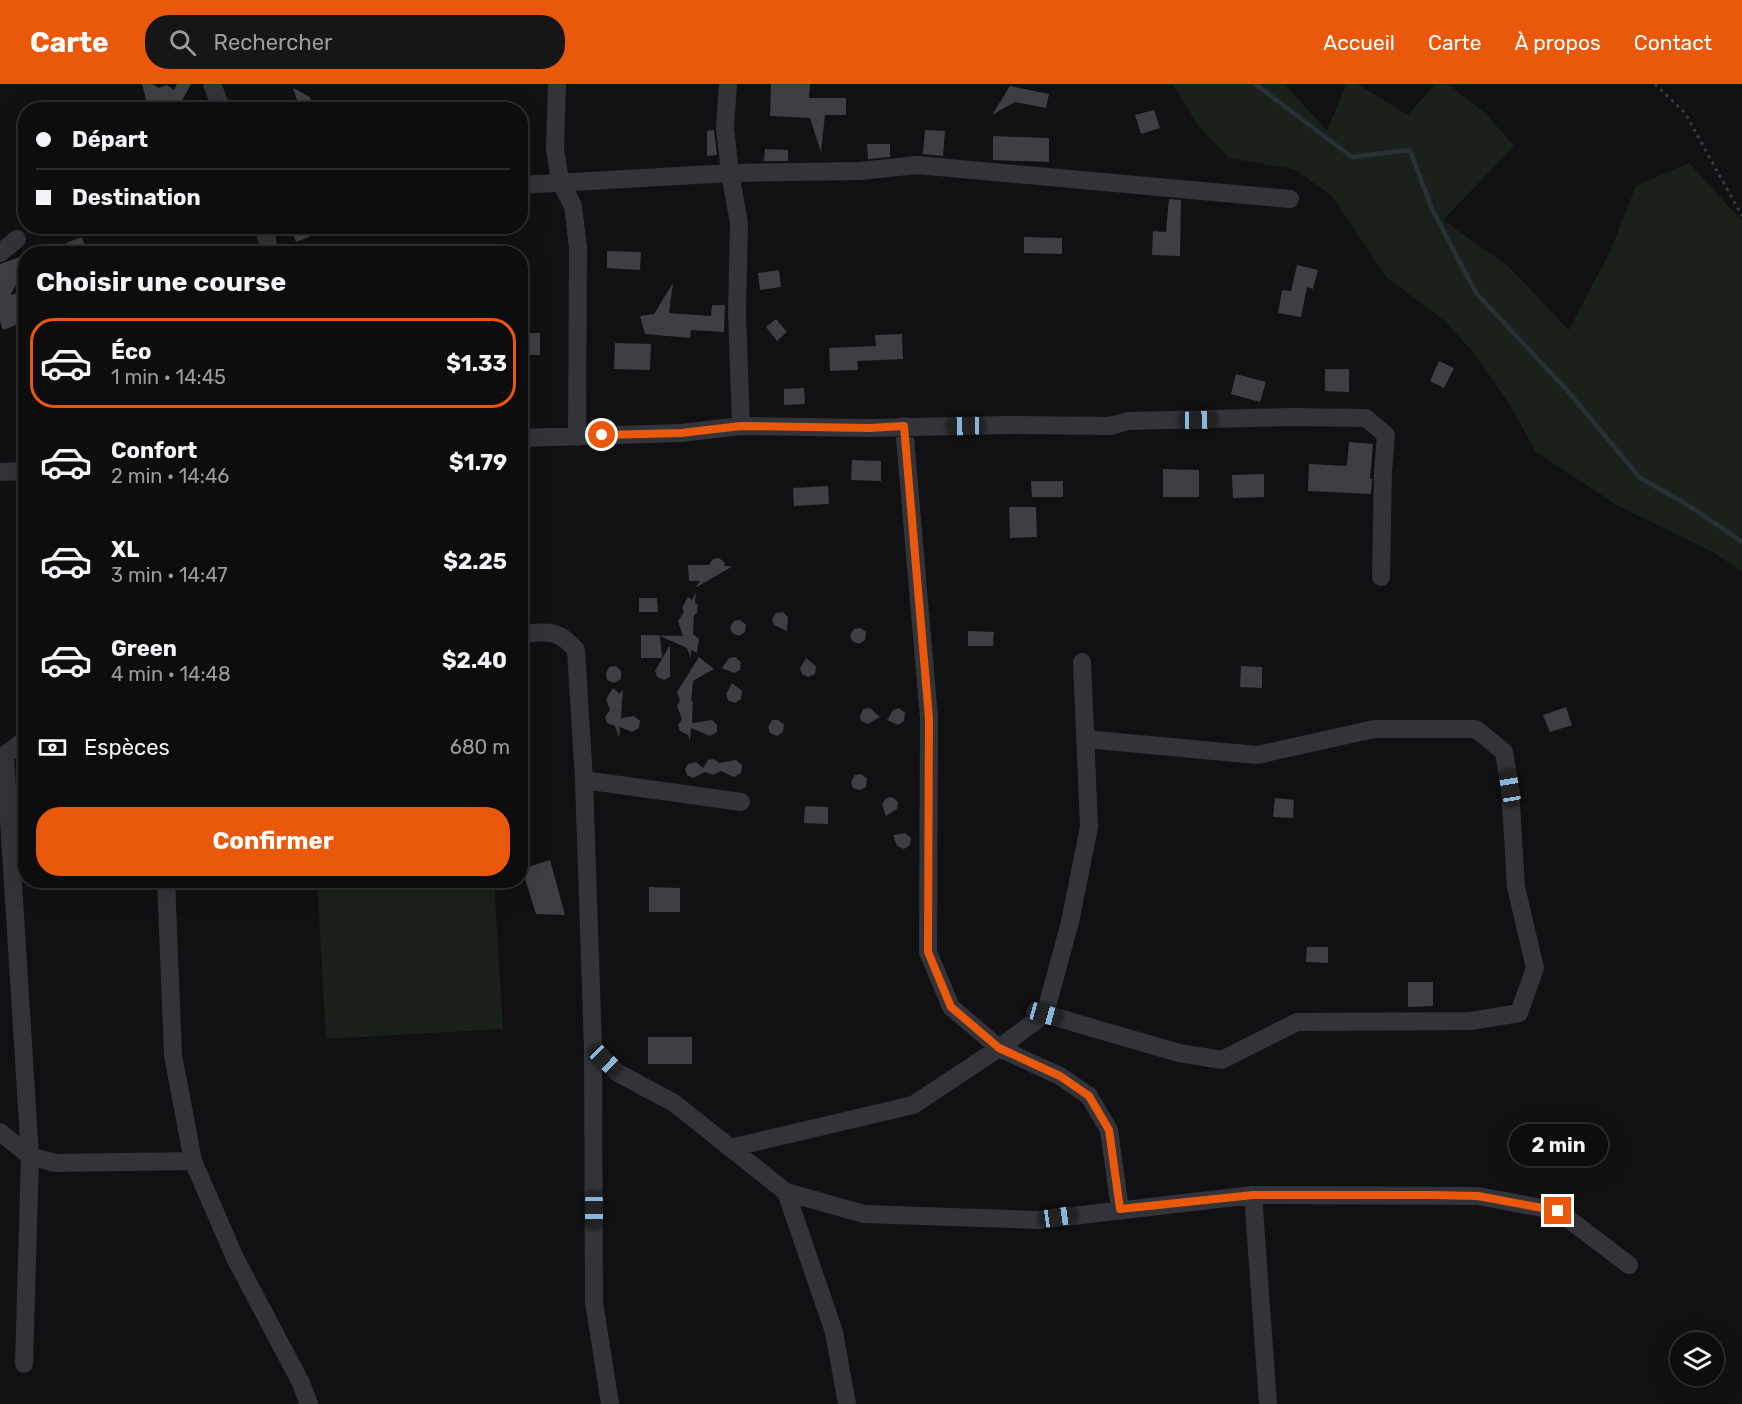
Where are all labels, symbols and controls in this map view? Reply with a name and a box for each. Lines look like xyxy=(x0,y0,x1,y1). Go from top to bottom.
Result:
search box xyxy=(145,15,565,69)
text: Carte xyxy=(30,26,109,59)
icon: search xyxy=(166,26,199,59)
text: Rechercher xyxy=(214,29,332,56)
text: Accueil xyxy=(1323,30,1395,55)
text: Carte xyxy=(1428,30,1481,55)
text: À propos xyxy=(1514,30,1601,55)
text: Contact xyxy=(1634,30,1712,55)
text: Départ xyxy=(72,126,148,153)
text: Destination xyxy=(72,184,201,211)
text: Choisir une course xyxy=(36,266,286,298)
icon: car xyxy=(39,336,93,390)
text: Éco xyxy=(111,338,151,365)
text: $1.33 xyxy=(446,350,507,377)
text: 1 min · 14:45 xyxy=(111,365,226,389)
car xyxy=(1180,411,1216,429)
car xyxy=(948,417,984,435)
route start xyxy=(588,421,615,448)
icon: car xyxy=(39,435,93,489)
text: Confort xyxy=(111,437,197,464)
text: $1.79 xyxy=(449,449,507,476)
text: 2 min · 14:46 xyxy=(111,464,229,488)
icon: car xyxy=(39,534,93,588)
text: XL xyxy=(111,536,139,563)
text: $2.25 xyxy=(443,548,507,575)
text: 3 min · 14:47 xyxy=(111,563,227,587)
icon: car xyxy=(39,633,93,687)
text: Green xyxy=(111,635,177,662)
text: $2.40 xyxy=(442,647,507,674)
text: 4 min · 14:48 xyxy=(111,662,231,686)
icon: cash xyxy=(36,731,69,764)
text: Espèces xyxy=(84,734,170,761)
text: 680 m xyxy=(450,735,510,759)
car xyxy=(1498,769,1522,807)
button: Confirmer xyxy=(36,807,510,876)
car xyxy=(1024,1000,1064,1028)
car xyxy=(586,1041,624,1079)
callout: 2 min xyxy=(1508,1124,1608,1166)
text: 2 min xyxy=(1531,1133,1586,1157)
car xyxy=(585,1192,603,1228)
route end xyxy=(1544,1197,1571,1224)
car xyxy=(1039,1206,1077,1228)
map controls xyxy=(1670,1332,1724,1386)
button: layers xyxy=(1670,1332,1724,1386)

